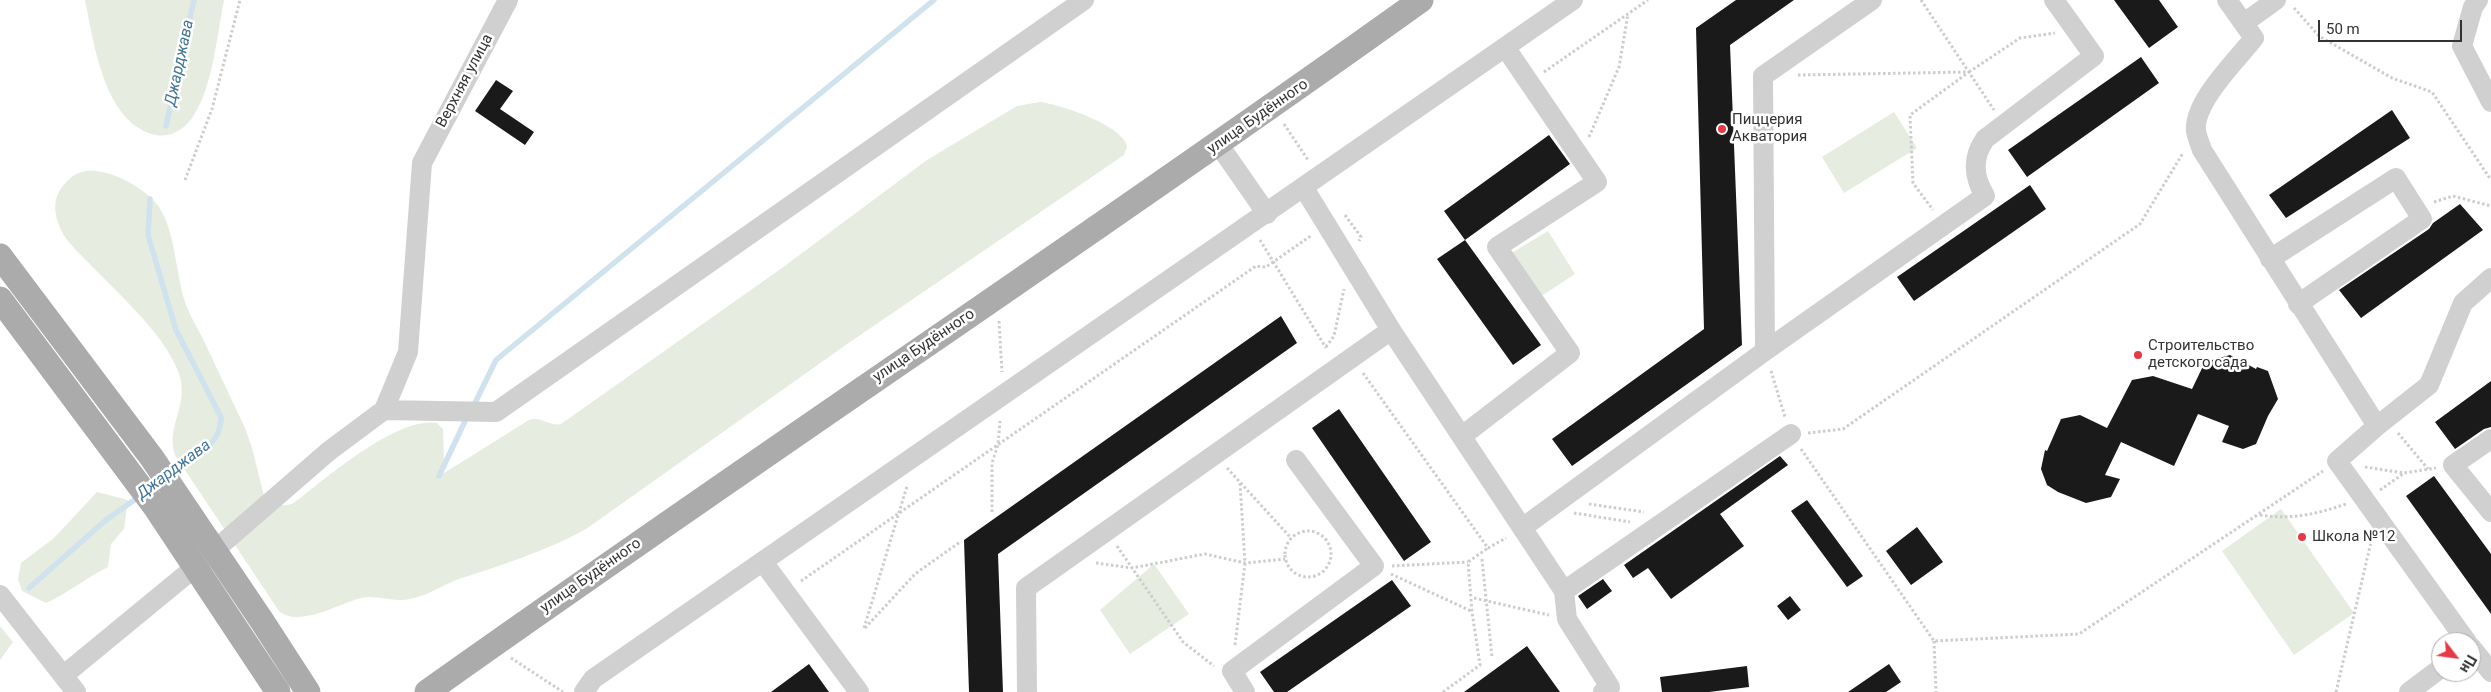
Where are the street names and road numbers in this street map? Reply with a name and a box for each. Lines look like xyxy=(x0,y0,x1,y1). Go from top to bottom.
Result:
street label: Верхняя улица xyxy=(433,31,497,131)
street label: улица Будённого xyxy=(1204,76,1312,158)
street label: улица Будённого xyxy=(870,305,978,387)
street label: улица Будённого xyxy=(537,535,645,617)

